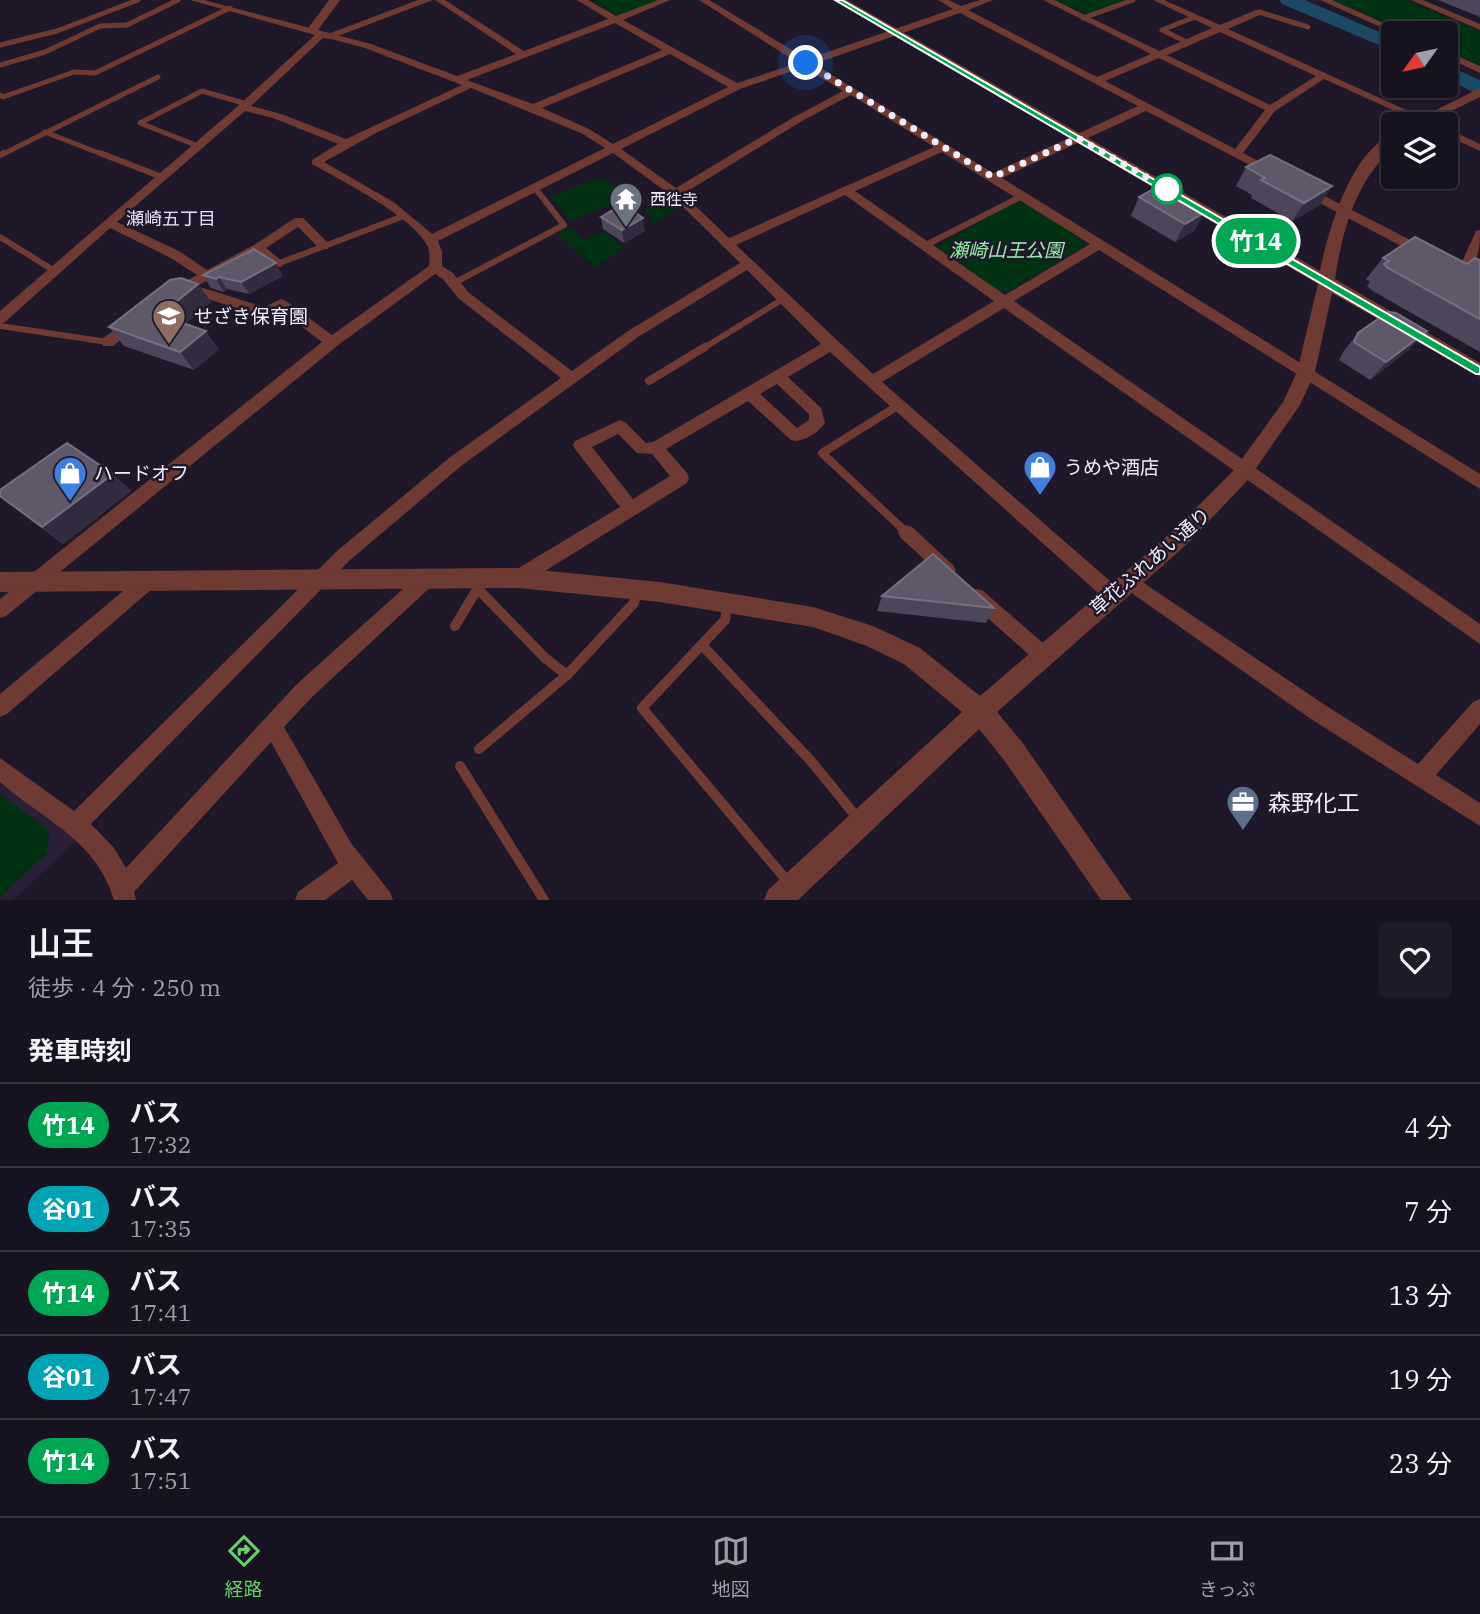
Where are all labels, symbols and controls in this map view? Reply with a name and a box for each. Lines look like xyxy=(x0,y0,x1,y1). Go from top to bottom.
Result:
north arrow xyxy=(1381,21,1458,98)
map controls xyxy=(1381,21,1458,189)
your location xyxy=(788,45,823,80)
button: layers xyxy=(1381,112,1458,189)
unlabelled marker xyxy=(1152,174,1182,204)
temple icon: 西徃寺 xyxy=(607,180,645,229)
place label: 西徃寺 xyxy=(650,189,698,209)
district label: 瀬崎五丁目 xyxy=(126,207,216,230)
line badge: 竹14 xyxy=(1216,218,1296,264)
text: 竹14 xyxy=(1230,225,1282,257)
park label: 瀬崎山王公園 xyxy=(949,238,1066,262)
school or university icon: せざき保育園 xyxy=(150,297,188,346)
place label: せざき保育園 xyxy=(194,304,308,328)
shop icon: うめや酒店 xyxy=(1021,448,1059,497)
shop icon: ハードオフ xyxy=(51,454,89,503)
place label: うめや酒店 xyxy=(1064,455,1159,479)
place label: ハードオフ xyxy=(94,461,189,485)
street label: 草花ふれあい通り xyxy=(1085,502,1215,620)
office icon: 森野化工 xyxy=(1224,783,1262,832)
place label: 森野化工 xyxy=(1268,787,1360,817)
text: 山王 xyxy=(28,921,94,964)
button: heart xyxy=(1378,923,1452,997)
text: 徒歩 · 4 分 · 250 m xyxy=(28,972,221,1002)
text: 発車時刻 xyxy=(28,1033,132,1067)
text: バス xyxy=(130,1095,182,1129)
text: 竹14 xyxy=(42,1109,95,1141)
text: 4 分 xyxy=(1404,1110,1452,1144)
text: 17:32 xyxy=(130,1129,192,1159)
text: バス xyxy=(130,1179,182,1213)
text: 谷01 xyxy=(42,1193,95,1225)
text: 7 分 xyxy=(1404,1194,1452,1228)
text: 17:35 xyxy=(130,1213,192,1243)
text: バス xyxy=(130,1263,182,1297)
text: 竹14 xyxy=(42,1277,95,1309)
text: 13 分 xyxy=(1389,1278,1452,1312)
text: 17:41 xyxy=(130,1297,192,1327)
text: バス xyxy=(130,1347,182,1381)
text: 谷01 xyxy=(42,1361,95,1393)
text: 19 分 xyxy=(1389,1362,1452,1396)
text: 17:47 xyxy=(130,1381,192,1411)
text: バス xyxy=(130,1431,182,1465)
text: 竹14 xyxy=(42,1445,95,1477)
text: 23 分 xyxy=(1389,1446,1452,1480)
text: 17:51 xyxy=(130,1465,192,1495)
tab: 経路 xyxy=(225,1532,263,1601)
tab: 地図 xyxy=(712,1532,750,1601)
tab: きっぷ xyxy=(1199,1532,1255,1601)

